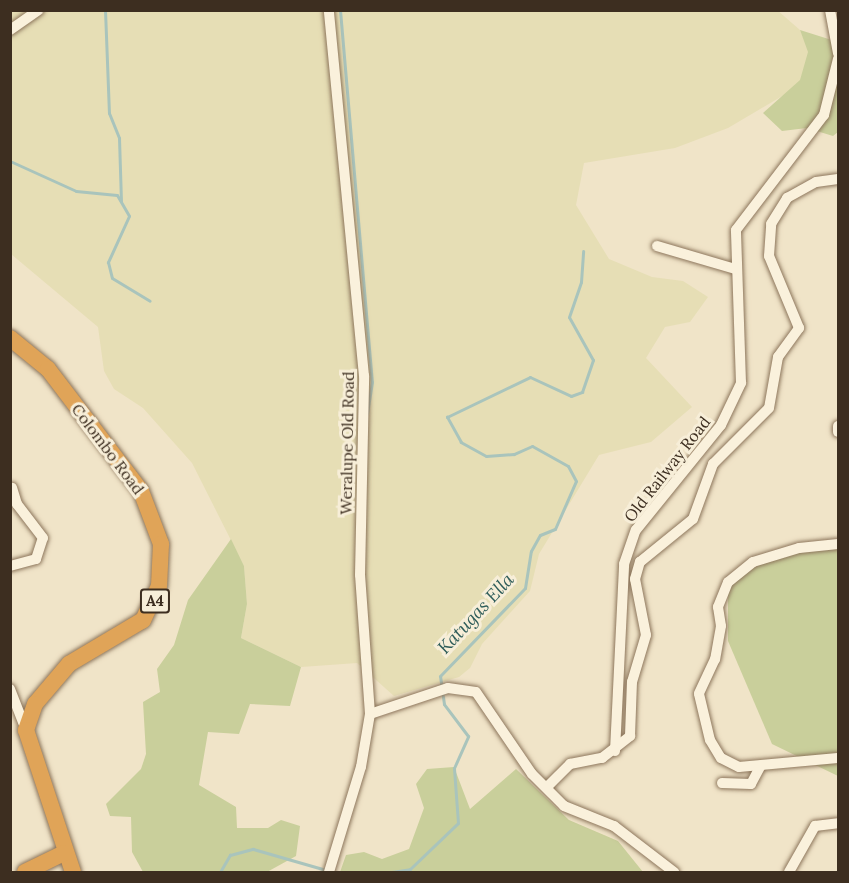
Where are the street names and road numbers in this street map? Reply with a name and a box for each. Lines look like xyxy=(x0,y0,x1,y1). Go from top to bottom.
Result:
street label: Weralupe Old Road xyxy=(336,371,358,515)
street label: Colombo Road xyxy=(68,400,148,498)
street label: Old Railway Road xyxy=(620,412,714,526)
road number: A4 xyxy=(138,589,172,613)

